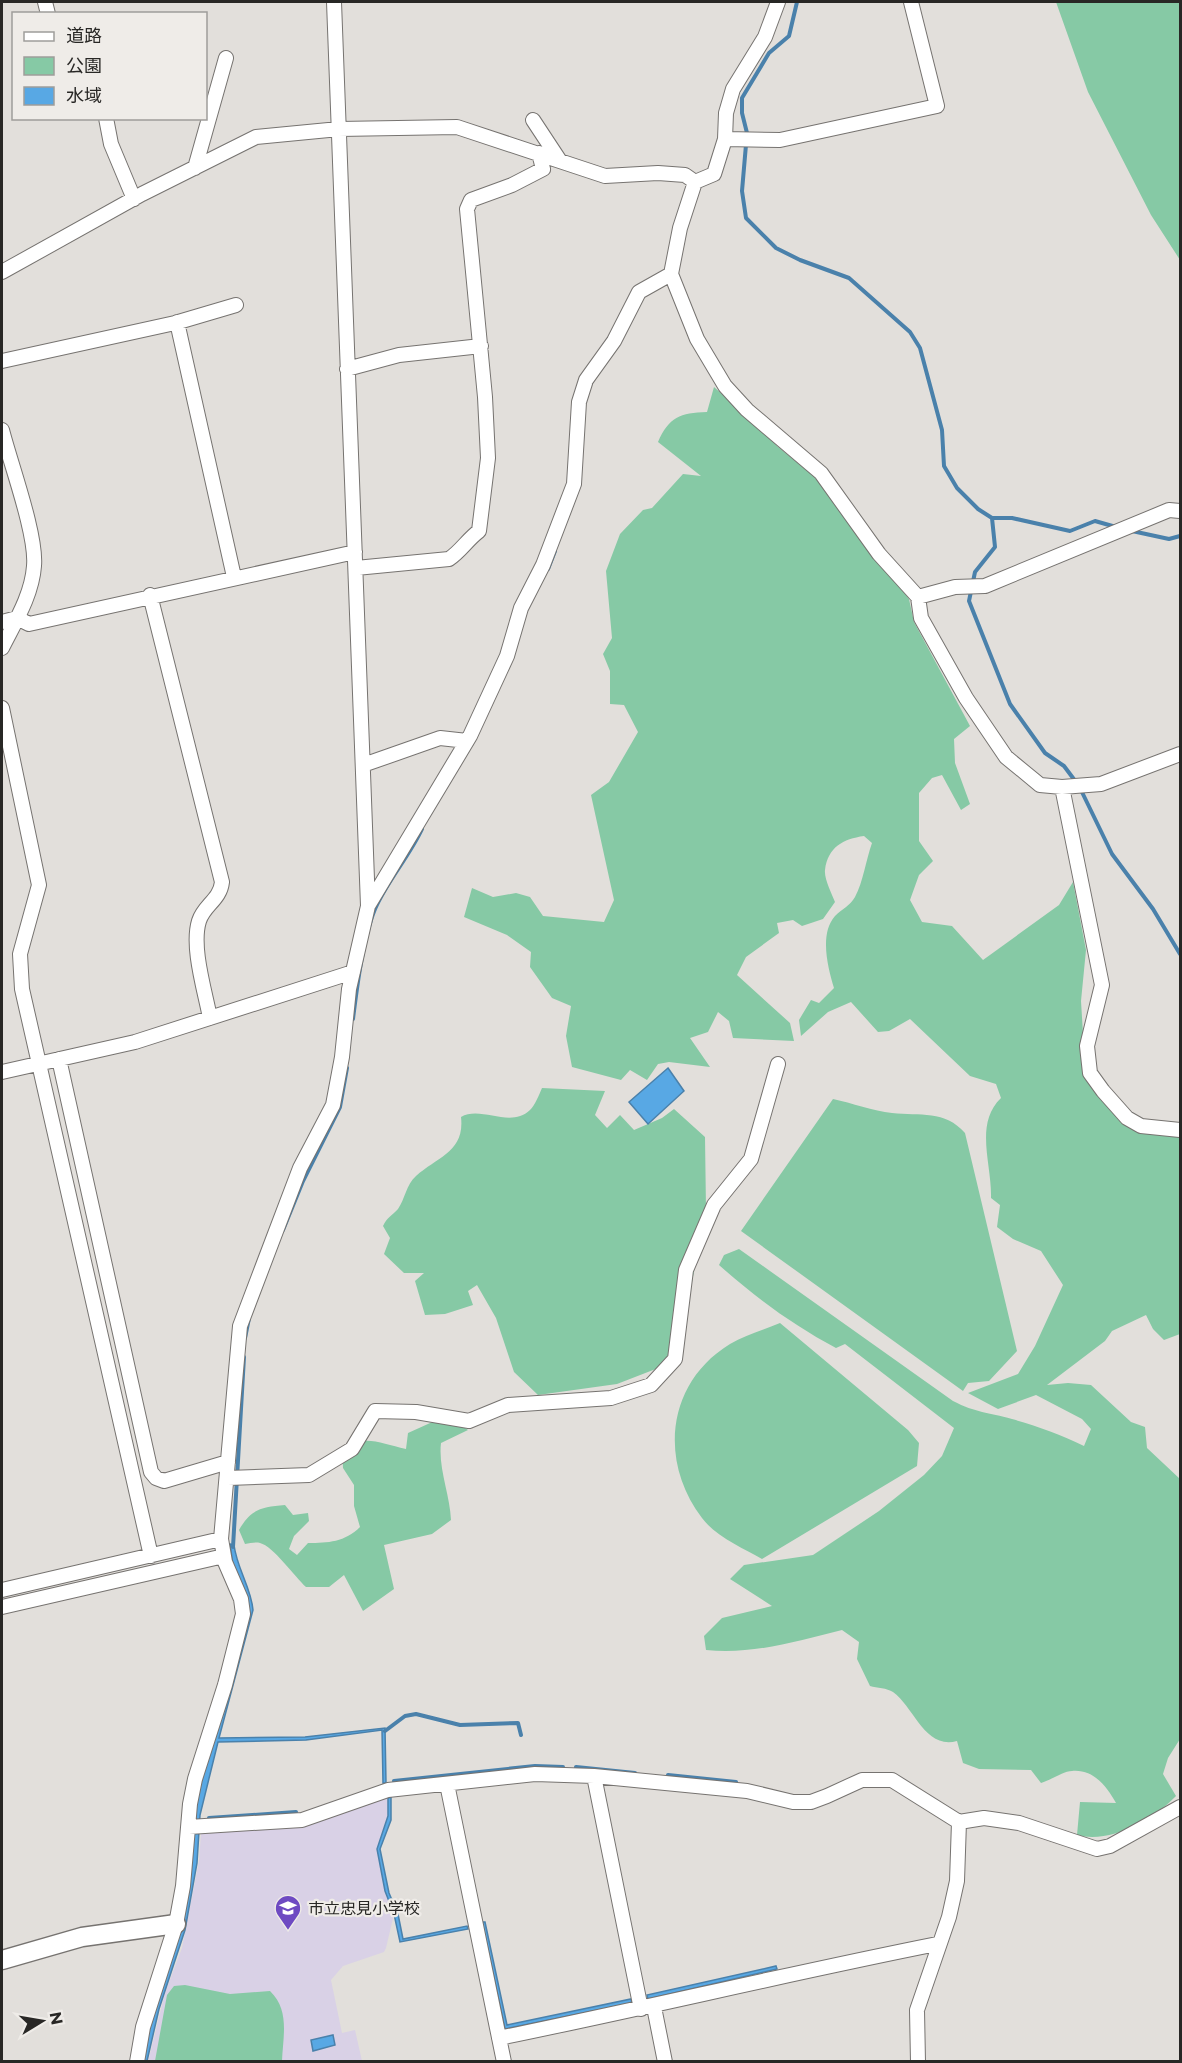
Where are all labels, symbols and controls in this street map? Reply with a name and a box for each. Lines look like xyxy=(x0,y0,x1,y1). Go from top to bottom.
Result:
legend xyxy=(12,12,207,120)
text: 道路 xyxy=(66,25,102,47)
text: 公園 xyxy=(66,55,102,77)
text: 水域 xyxy=(66,85,102,107)
school or university icon: 市立忠見小学校 xyxy=(273,1893,303,1931)
place label: 市立忠見小学校 xyxy=(308,1899,420,1918)
north arrow xyxy=(12,1991,72,2051)
text: N xyxy=(46,2010,67,2026)

